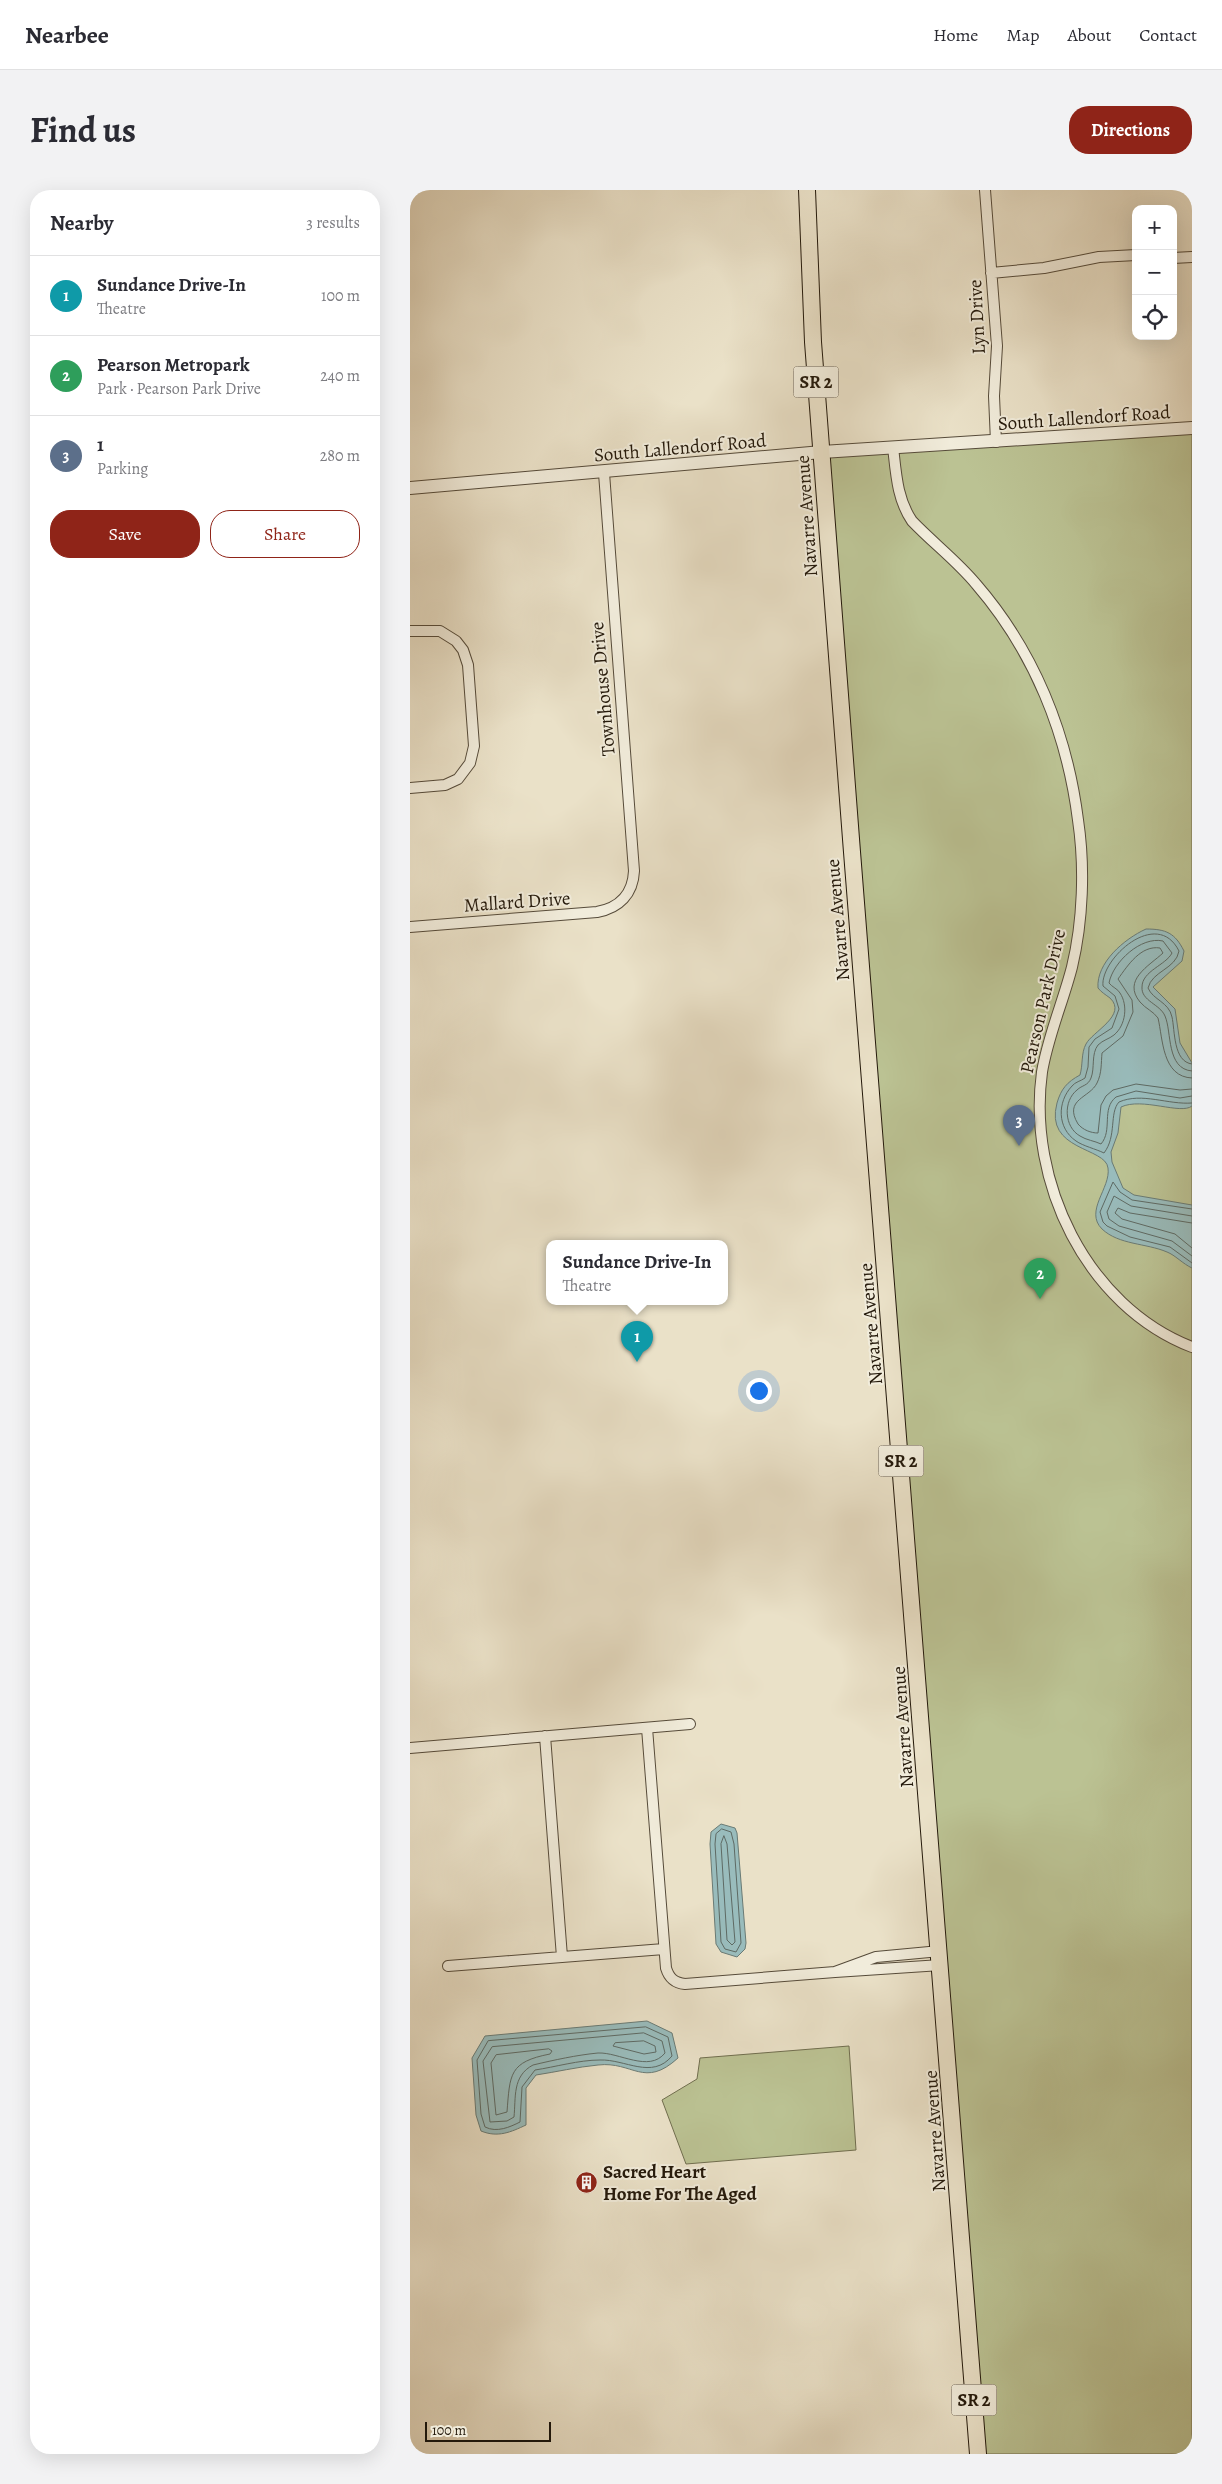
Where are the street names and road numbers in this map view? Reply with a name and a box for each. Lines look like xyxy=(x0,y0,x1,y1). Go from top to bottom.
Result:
street label: Lyn Drive xyxy=(962,279,992,355)
road number: SR 2 xyxy=(794,366,838,398)
street label: South Lallendorf Road xyxy=(997,399,1172,437)
street label: South Lallendorf Road xyxy=(593,427,768,468)
street label: Navarre Avenue xyxy=(790,454,824,578)
street label: Townhouse Drive xyxy=(584,621,622,757)
street label: Navarre Avenue xyxy=(820,858,856,982)
street label: Mallard Drive xyxy=(463,885,571,919)
street label: Pearson Park Drive xyxy=(1014,926,1072,1076)
street label: Navarre Avenue xyxy=(853,1262,889,1386)
road number: SR 2 xyxy=(878,1446,924,1476)
street label: Navarre Avenue xyxy=(886,1665,920,1789)
street label: Navarre Avenue xyxy=(918,2069,952,2193)
road number: SR 2 xyxy=(952,2384,996,2416)

